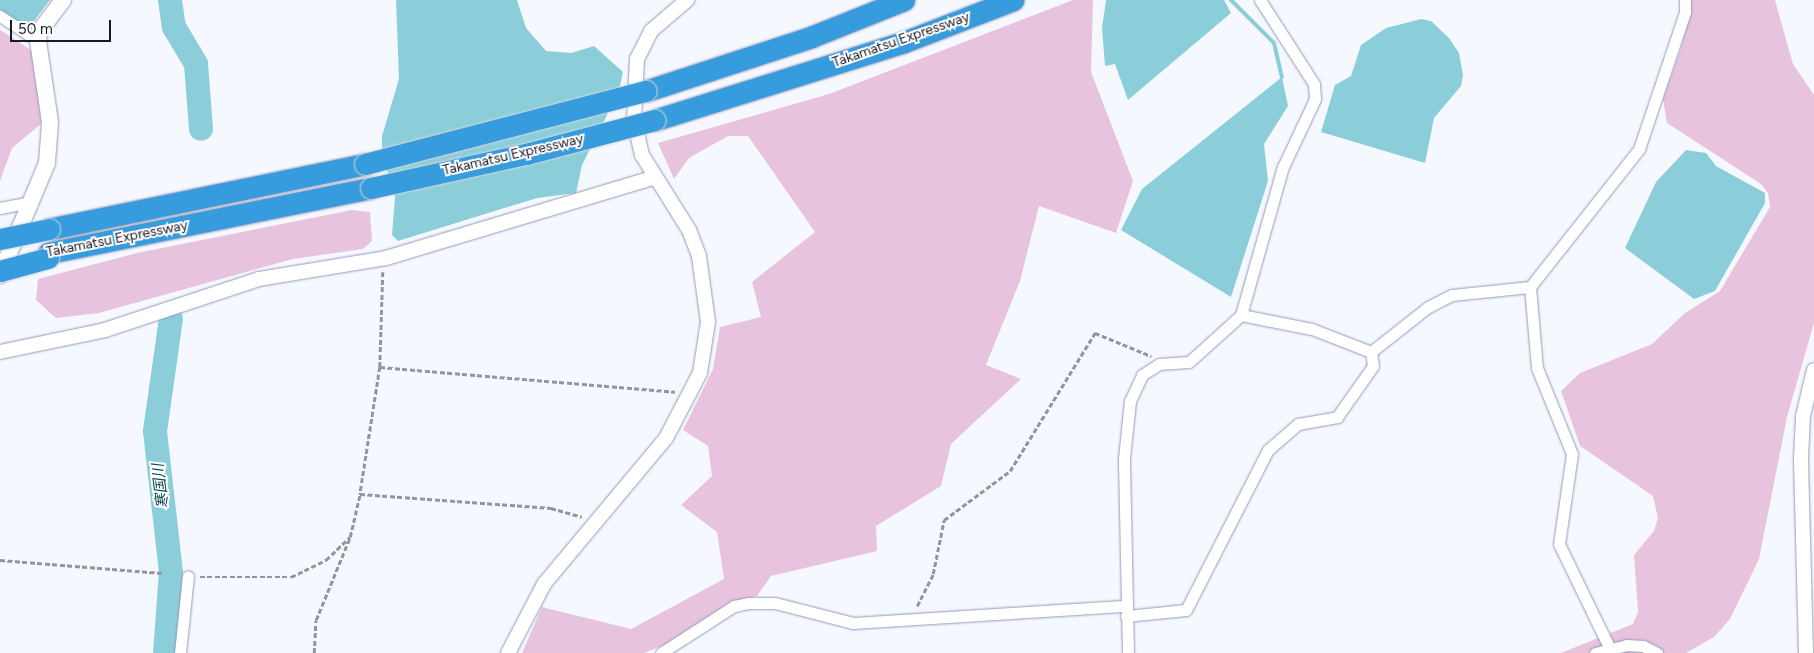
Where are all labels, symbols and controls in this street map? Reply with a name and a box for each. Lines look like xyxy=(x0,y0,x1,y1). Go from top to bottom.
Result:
street label: Takamatsu Expressway xyxy=(830,9,972,71)
scale bar xyxy=(12,10,114,42)
text: 50 m xyxy=(18,20,53,38)
street label: Takamatsu Expressway xyxy=(441,131,585,179)
street label: Takamatsu Expressway xyxy=(45,217,189,261)
water label: 寒国川 xyxy=(149,463,173,509)

